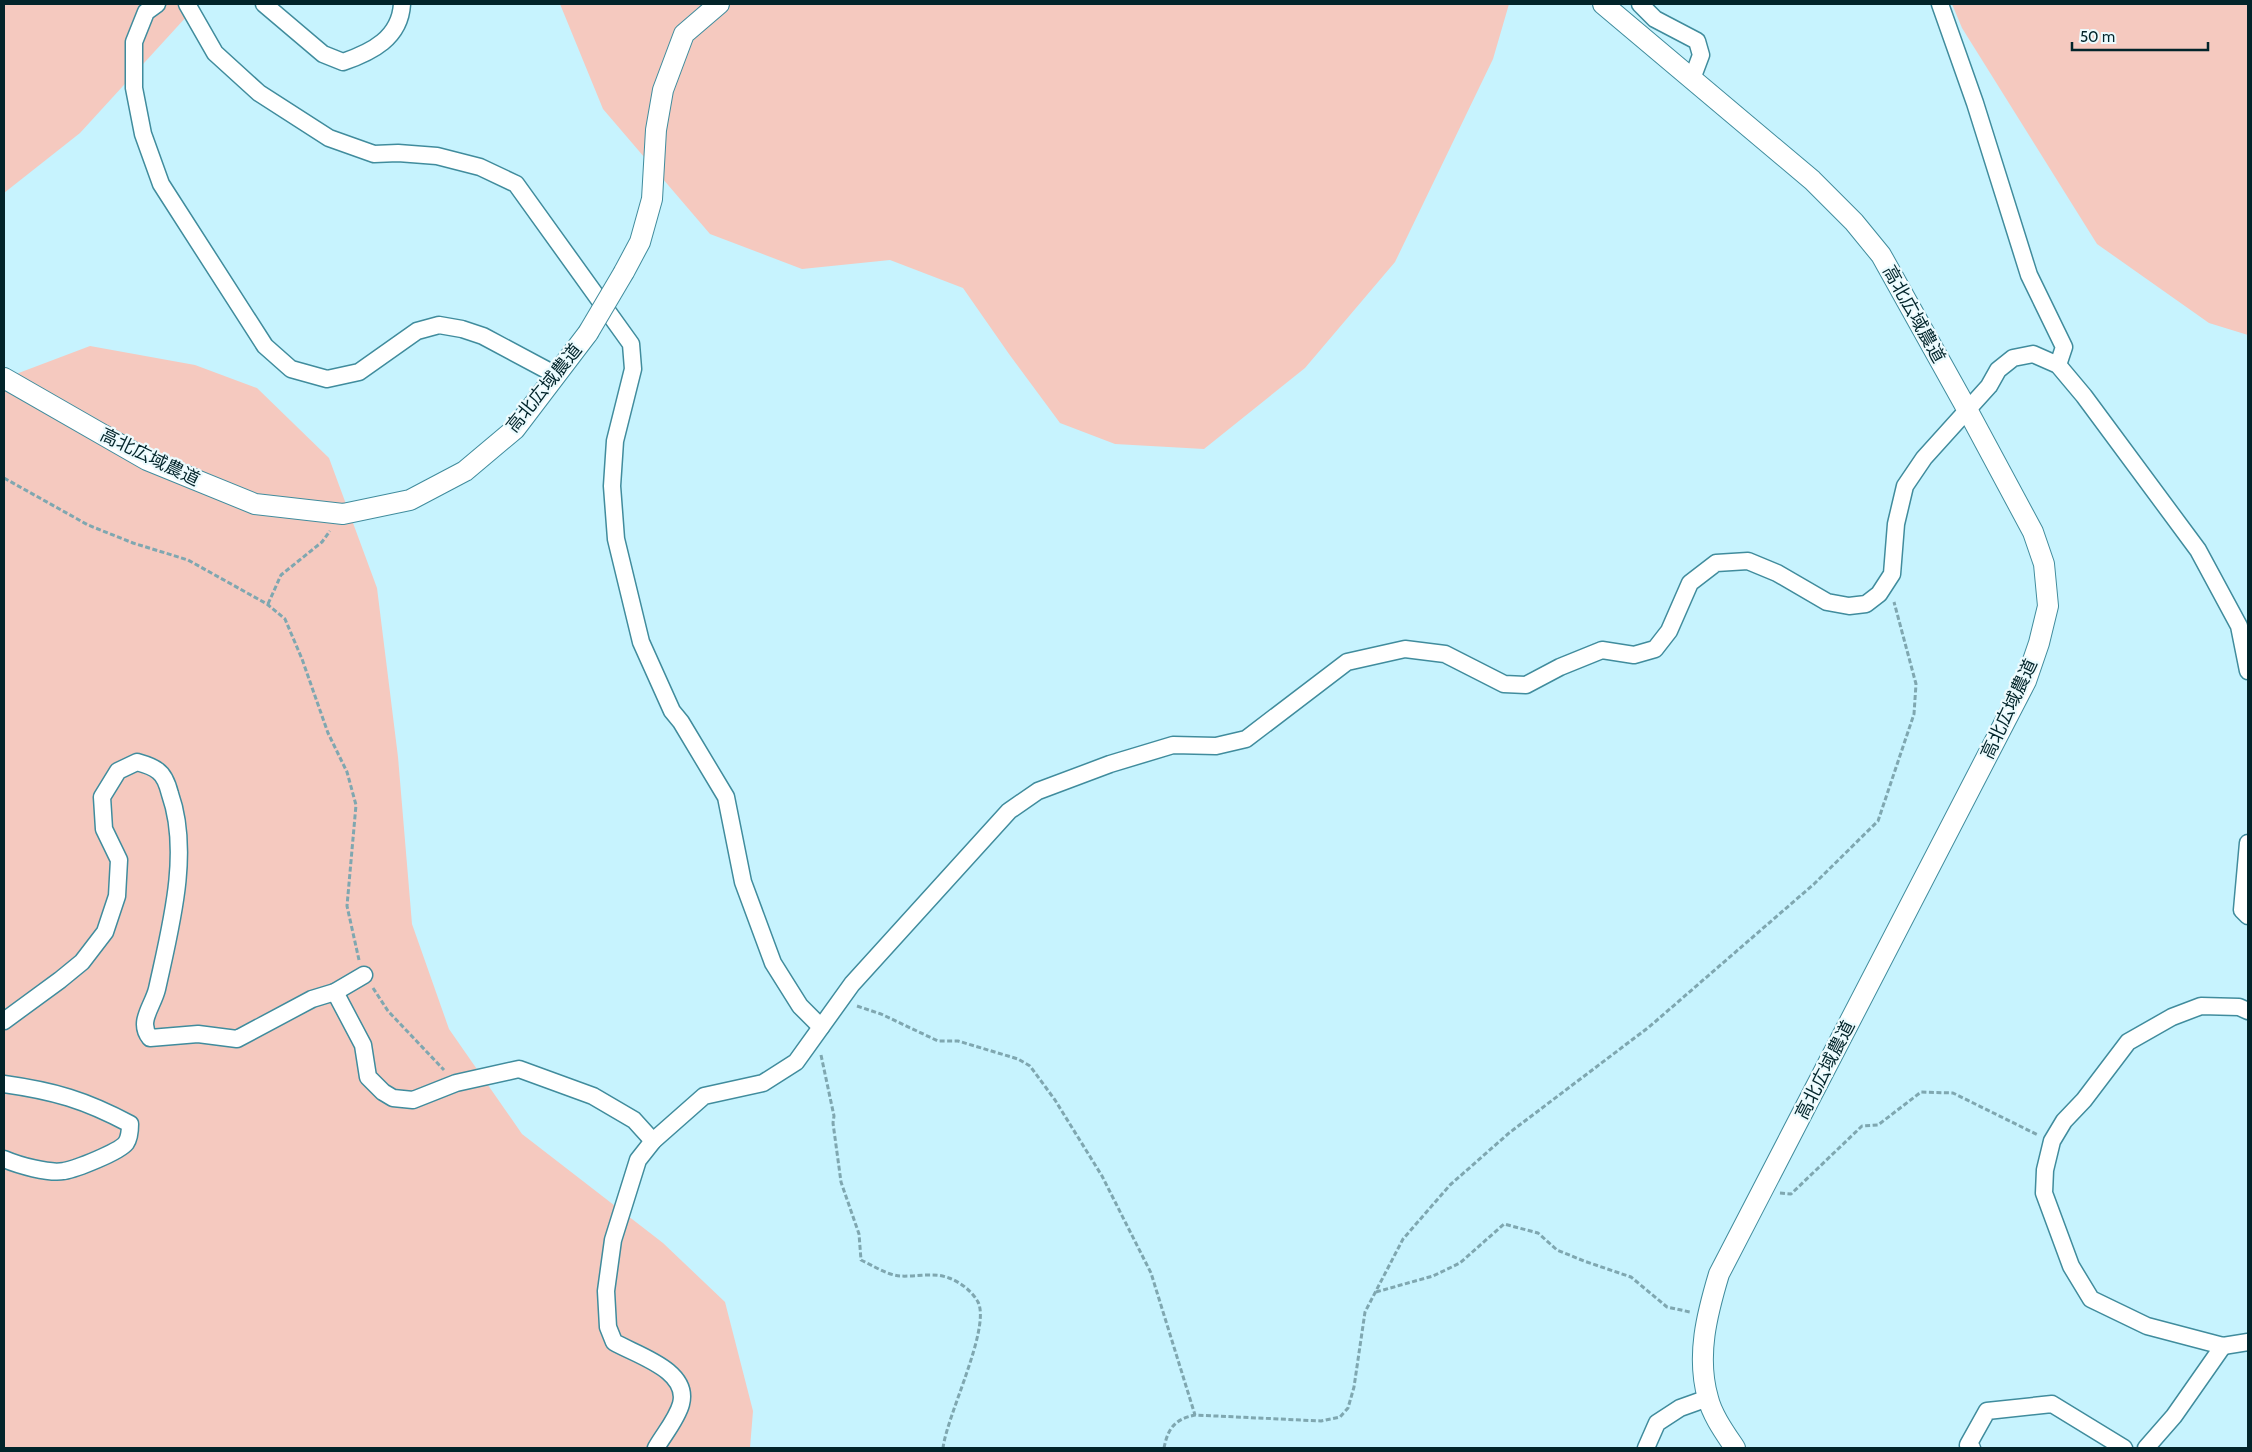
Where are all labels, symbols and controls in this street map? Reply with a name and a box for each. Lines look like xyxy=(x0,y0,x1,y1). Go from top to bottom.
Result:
scale bar xyxy=(2072,20,2208,52)
text: 50 m xyxy=(2080,28,2115,46)
street label: 高北広域農道 xyxy=(1878,261,1950,367)
street label: 高北広域農道 xyxy=(501,339,587,437)
street label: 高北広域農道 xyxy=(97,423,203,491)
street label: 高北広域農道 xyxy=(1976,655,2042,763)
street label: 高北広域農道 xyxy=(1791,1017,1859,1123)

